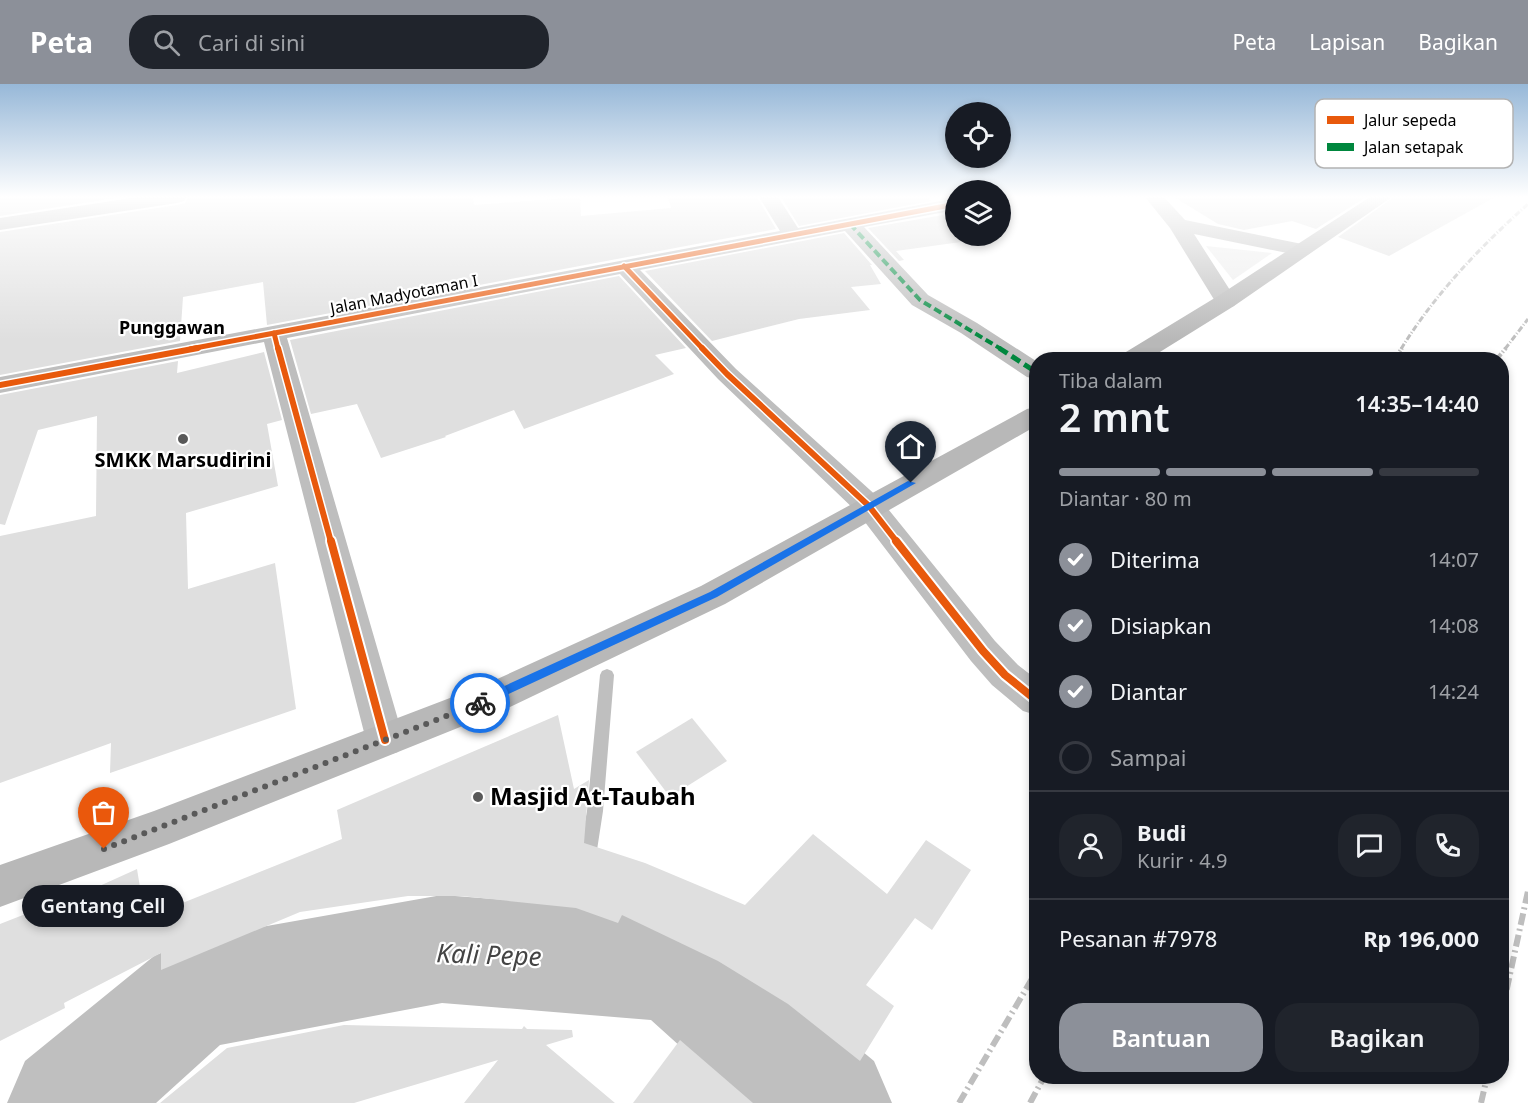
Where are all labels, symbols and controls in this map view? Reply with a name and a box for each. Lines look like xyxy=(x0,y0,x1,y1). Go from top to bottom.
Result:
search box xyxy=(129,15,549,69)
text: Peta xyxy=(30,23,93,61)
icon: search xyxy=(150,26,183,59)
text: Cari di sini xyxy=(198,27,305,57)
text: Peta xyxy=(1232,28,1276,56)
text: Lapisan xyxy=(1309,28,1385,56)
text: Bagikan xyxy=(1418,28,1498,56)
legend xyxy=(1315,99,1513,168)
map controls xyxy=(945,102,1011,246)
button: locate xyxy=(945,102,1011,168)
text: Jalur sepeda xyxy=(1362,109,1457,131)
text: Jalan setapak xyxy=(1362,136,1464,158)
button: layers xyxy=(945,180,1011,246)
street label: Jalan Madyotaman I xyxy=(326,269,480,319)
district label: Punggawan xyxy=(119,315,225,339)
text: Tiba dalam xyxy=(1059,367,1163,394)
text: 14:35–14:40 xyxy=(1355,388,1479,418)
text: 2 mnt xyxy=(1059,390,1170,443)
pin xyxy=(885,421,936,483)
icon: home xyxy=(894,430,927,463)
marker: SMKK Marsudirini xyxy=(176,432,190,446)
place label: SMKK Marsudirini xyxy=(95,446,271,473)
text: Diantar · 80 m xyxy=(1059,485,1192,512)
icon: check xyxy=(1059,543,1092,576)
text: Diterima xyxy=(1110,544,1200,574)
text: 14:07 xyxy=(1428,546,1479,573)
icon: check xyxy=(1059,609,1092,642)
text: Disiapkan xyxy=(1110,610,1212,640)
text: 14:08 xyxy=(1428,612,1479,639)
courier xyxy=(450,673,510,733)
icon: check xyxy=(1059,675,1092,708)
text: Diantar xyxy=(1110,676,1187,706)
text: 14:24 xyxy=(1428,678,1479,705)
icon: bike xyxy=(464,687,497,720)
text: Sampai xyxy=(1110,742,1187,772)
place label: Masjid At-Taubah xyxy=(490,779,696,812)
pin xyxy=(78,787,129,849)
marker: Masjid At-Taubah xyxy=(471,790,485,804)
icon: bag xyxy=(87,796,120,829)
button: person xyxy=(1059,814,1122,877)
button: chat xyxy=(1338,814,1401,877)
button: phone xyxy=(1416,814,1479,877)
text: Budi xyxy=(1137,817,1186,847)
text: Kurir · 4.9 xyxy=(1137,847,1227,874)
callout: Gentang Cell xyxy=(23,885,185,927)
text: Gentang Cell xyxy=(40,892,166,919)
text: Pesanan #7978 xyxy=(1059,923,1217,953)
text: Rp 196,000 xyxy=(1363,923,1479,953)
water label: Kali Pepe xyxy=(436,934,542,974)
button: Bantuan xyxy=(1059,1003,1263,1072)
button: Bagikan xyxy=(1275,1003,1479,1072)

